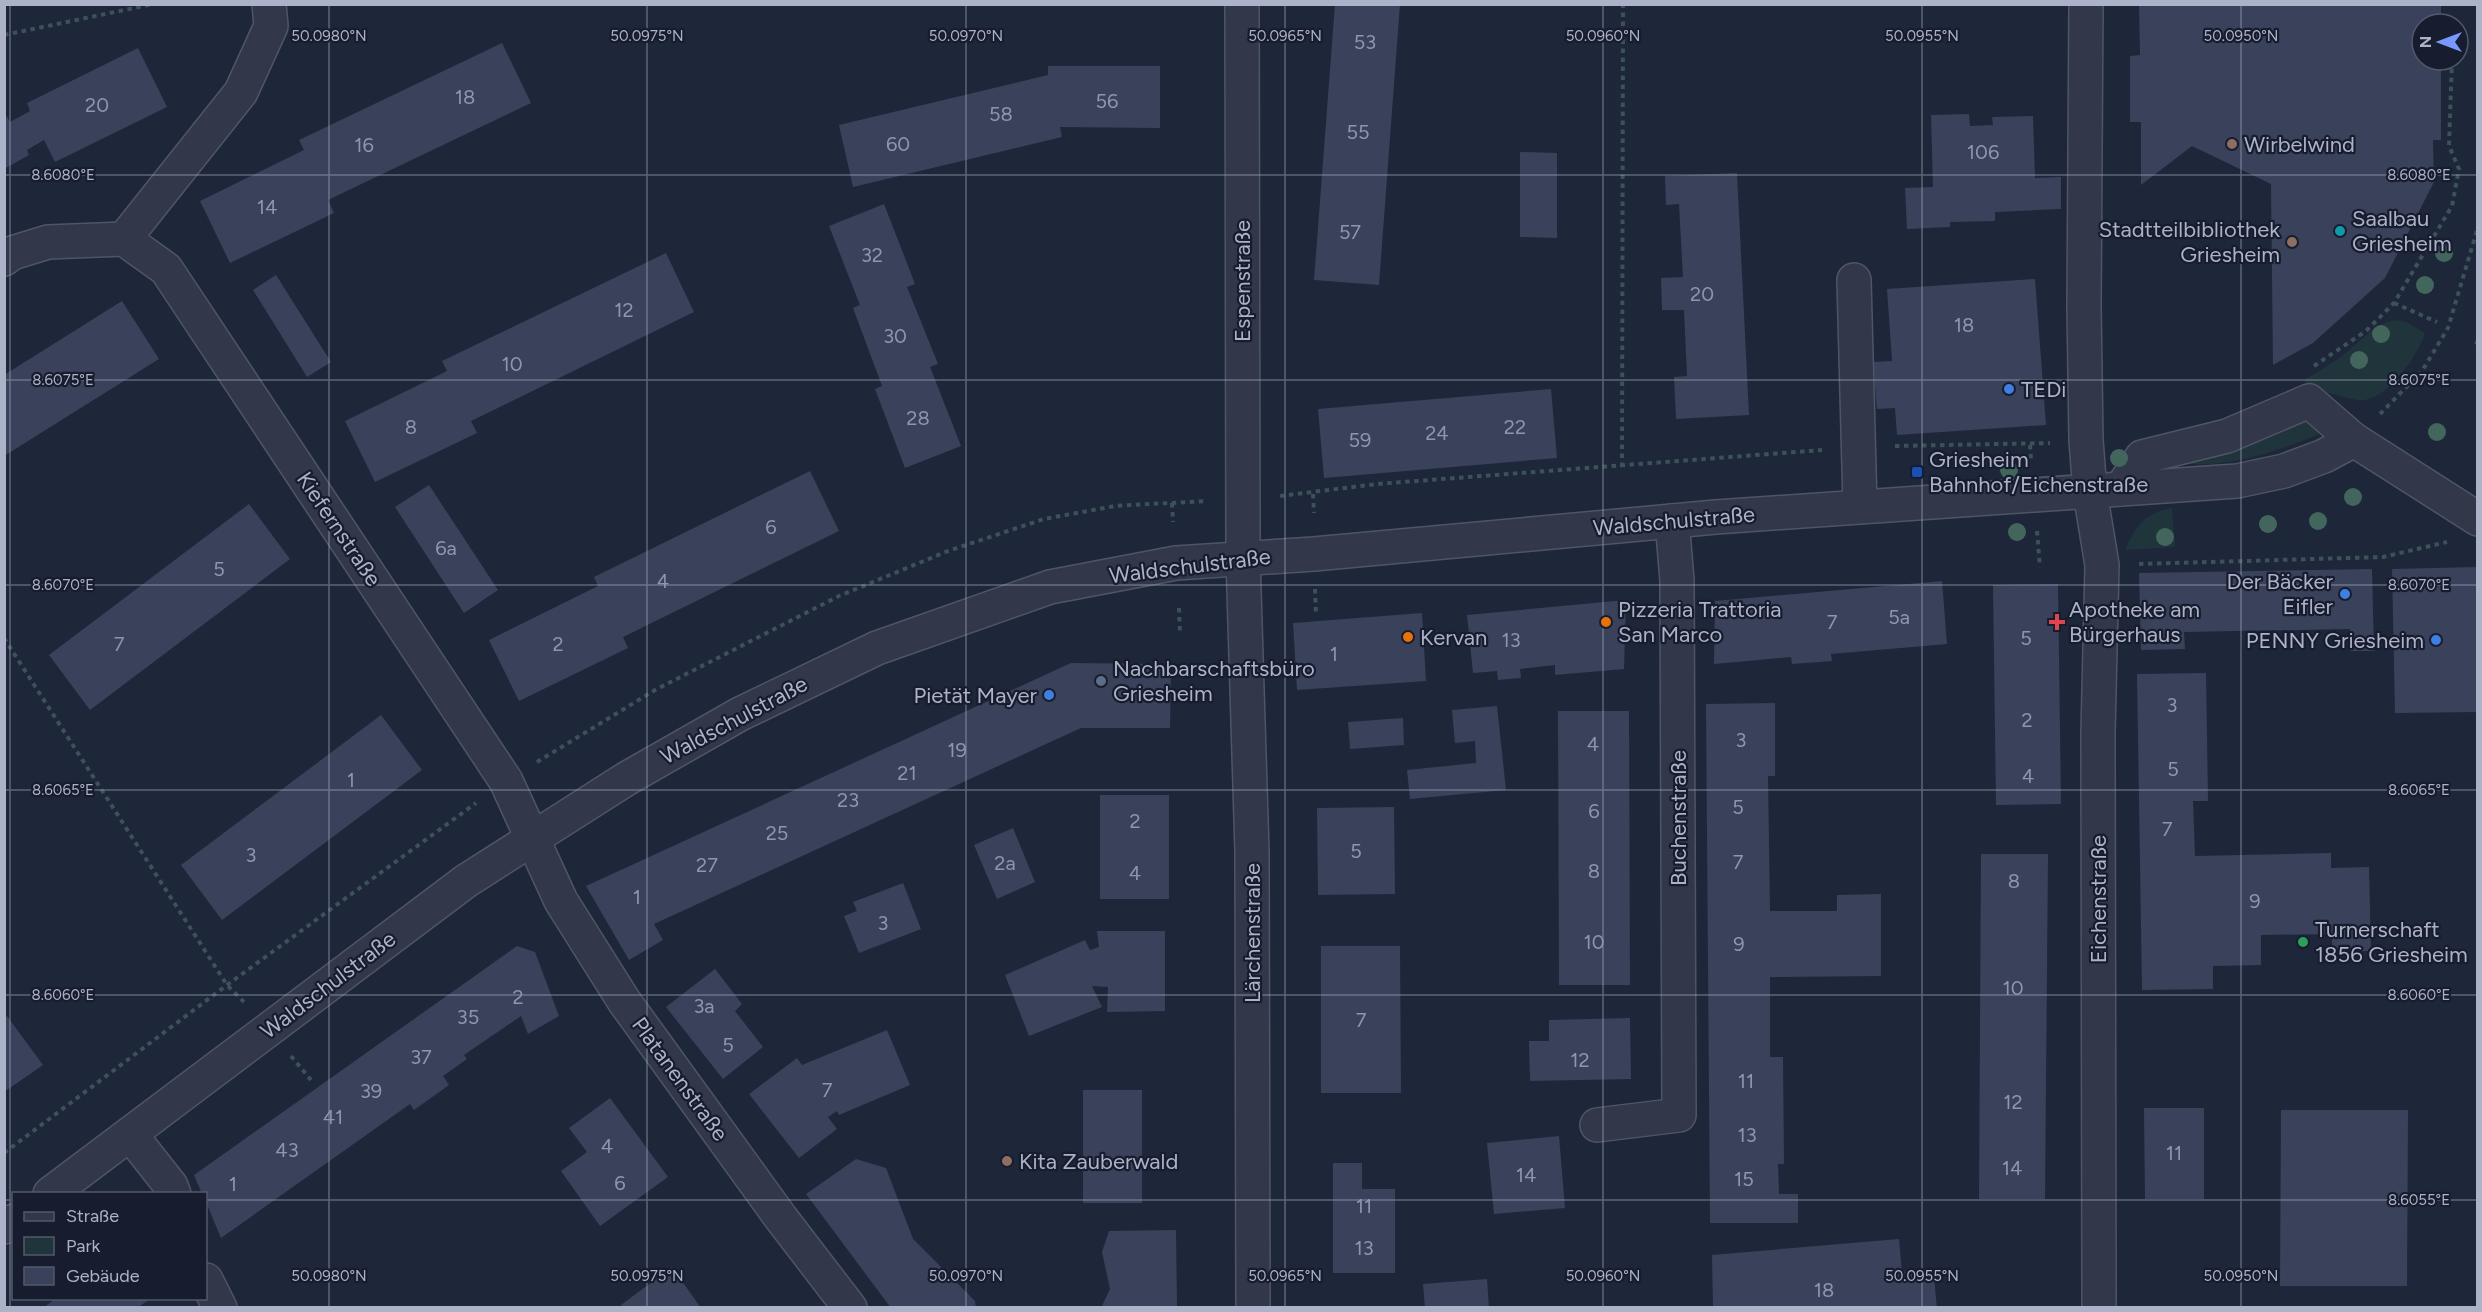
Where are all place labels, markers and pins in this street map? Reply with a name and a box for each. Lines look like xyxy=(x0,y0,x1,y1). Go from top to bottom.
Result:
place label: Wirbelwind xyxy=(2244,131,2355,158)
marker: Wirbelwind xyxy=(2225,137,2239,151)
place label: Saalbau Griesheim xyxy=(2352,205,2452,257)
place label: Stadtteilbibliothek Griesheim xyxy=(2099,216,2280,268)
marker: Saalbau Griesheim xyxy=(2333,224,2347,238)
marker: Stadtteilbibliothek Griesheim xyxy=(2285,235,2299,249)
place label: TEDi xyxy=(2021,376,2066,403)
marker: TEDi xyxy=(2002,382,2016,396)
place label: Griesheim Bahnhof/Eichenstraße xyxy=(1929,446,2148,498)
marker: Griesheim Bahnhof/Eichenstraße xyxy=(1910,465,1924,479)
place label: Der Bäcker Eifler xyxy=(2227,568,2334,620)
marker: Der Bäcker Eifler xyxy=(2338,587,2352,601)
place label: Pizzeria Trattoria San Marco xyxy=(1618,596,1782,648)
place label: Apotheke am Bürgerhaus xyxy=(2069,596,2200,648)
marker: Pizzeria Trattoria San Marco xyxy=(1599,615,1613,629)
marker: Apotheke am Bürgerhaus xyxy=(2050,615,2064,629)
place label: Kervan xyxy=(1420,624,1487,651)
place label: PENNY Griesheim xyxy=(2246,627,2424,654)
marker: Kervan xyxy=(1401,630,1415,644)
marker: PENNY Griesheim xyxy=(2429,633,2443,647)
place label: Nachbarschaftsbüro Griesheim xyxy=(1113,655,1315,707)
marker: Nachbarschaftsbüro Griesheim xyxy=(1094,674,1108,688)
place label: Pietät Mayer xyxy=(913,682,1038,709)
marker: Pietät Mayer xyxy=(1042,688,1056,702)
place label: Turnerschaft 1856 Griesheim xyxy=(2315,916,2468,968)
marker: Turnerschaft 1856 Griesheim xyxy=(2296,935,2310,949)
place label: Kita Zauberwald xyxy=(1019,1148,1178,1175)
marker: Kita Zauberwald xyxy=(1000,1154,1014,1168)

